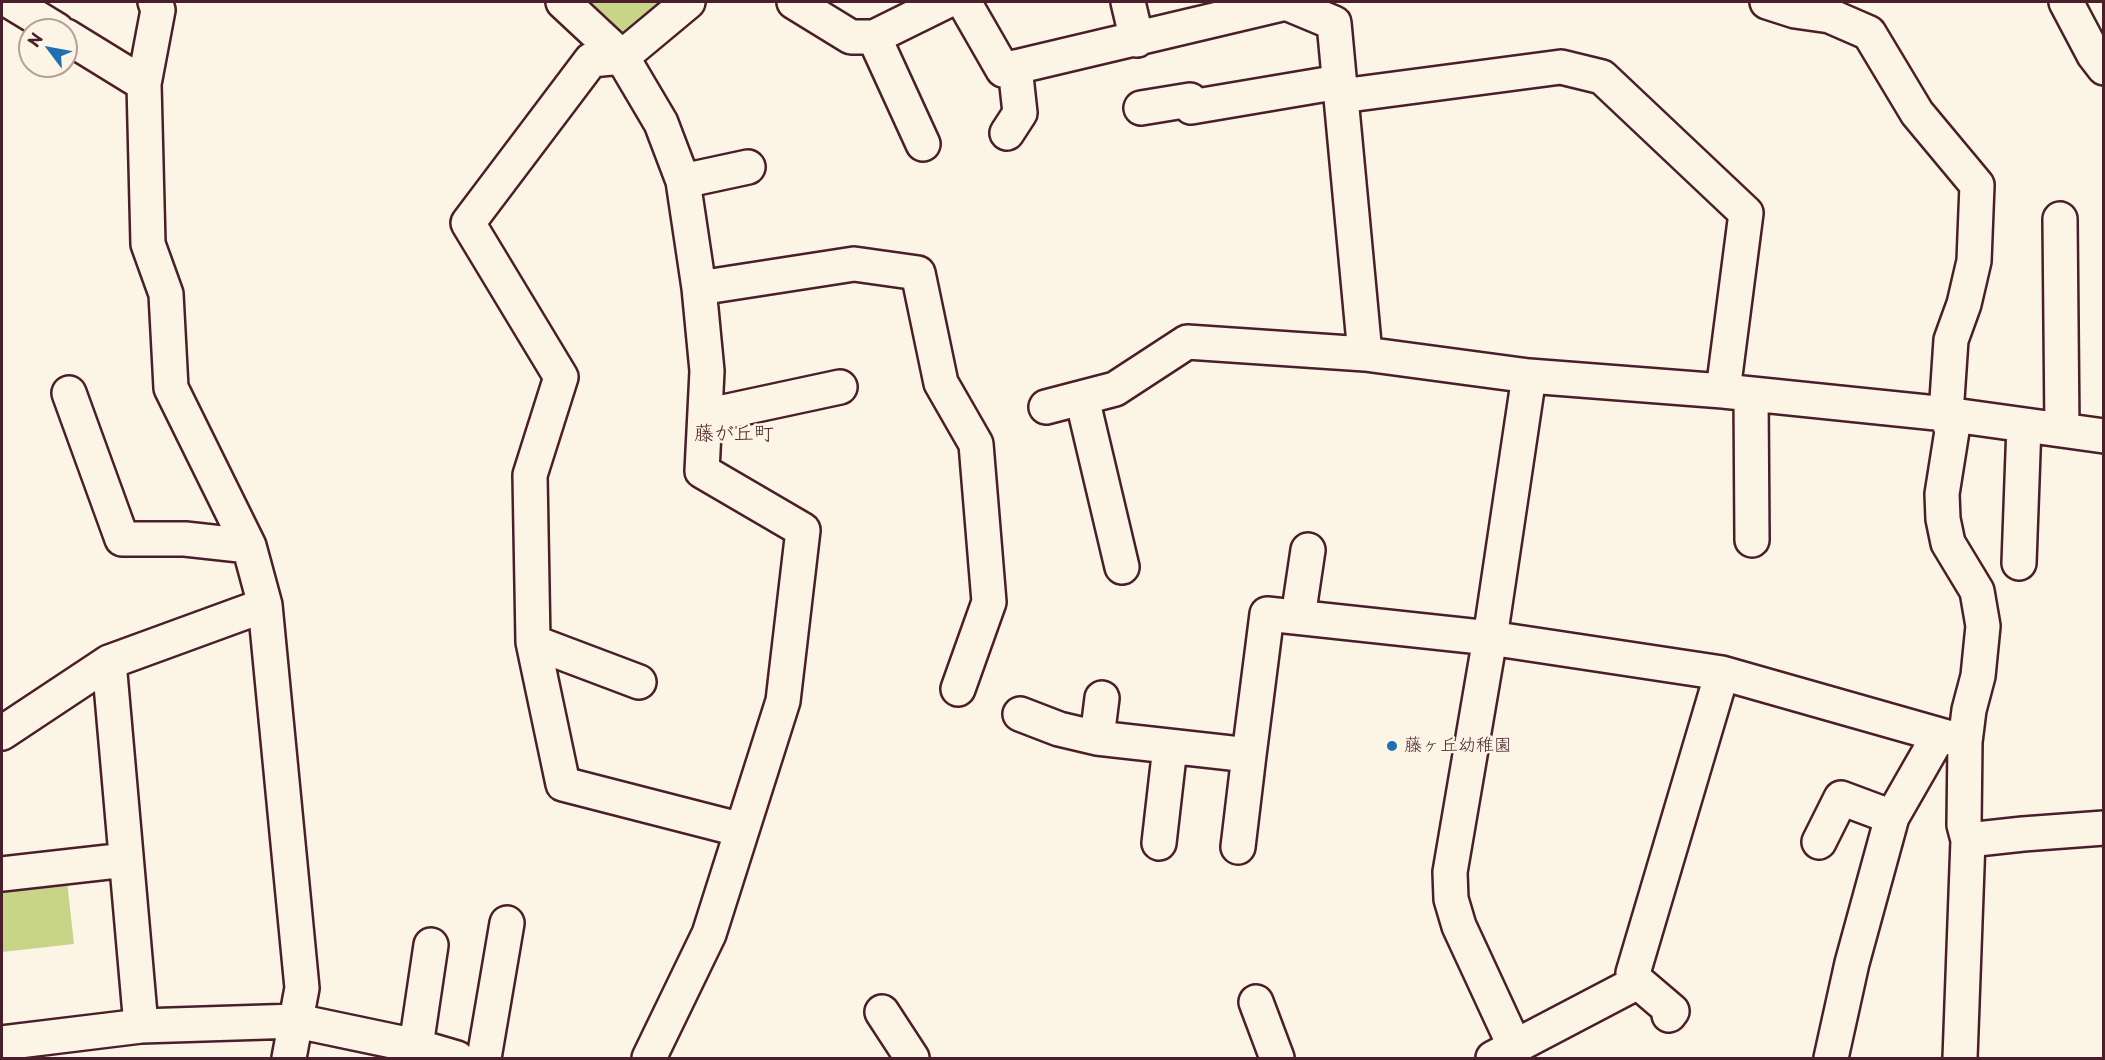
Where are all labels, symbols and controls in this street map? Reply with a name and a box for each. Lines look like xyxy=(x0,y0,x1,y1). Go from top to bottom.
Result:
north arrow xyxy=(18,18,78,78)
text: N xyxy=(21,28,48,51)
district label: 藤が丘町 xyxy=(694,422,774,446)
place label: 藤ヶ丘幼稚園 xyxy=(1404,735,1512,757)
marker: 藤ヶ丘幼稚園 xyxy=(1385,739,1399,753)

